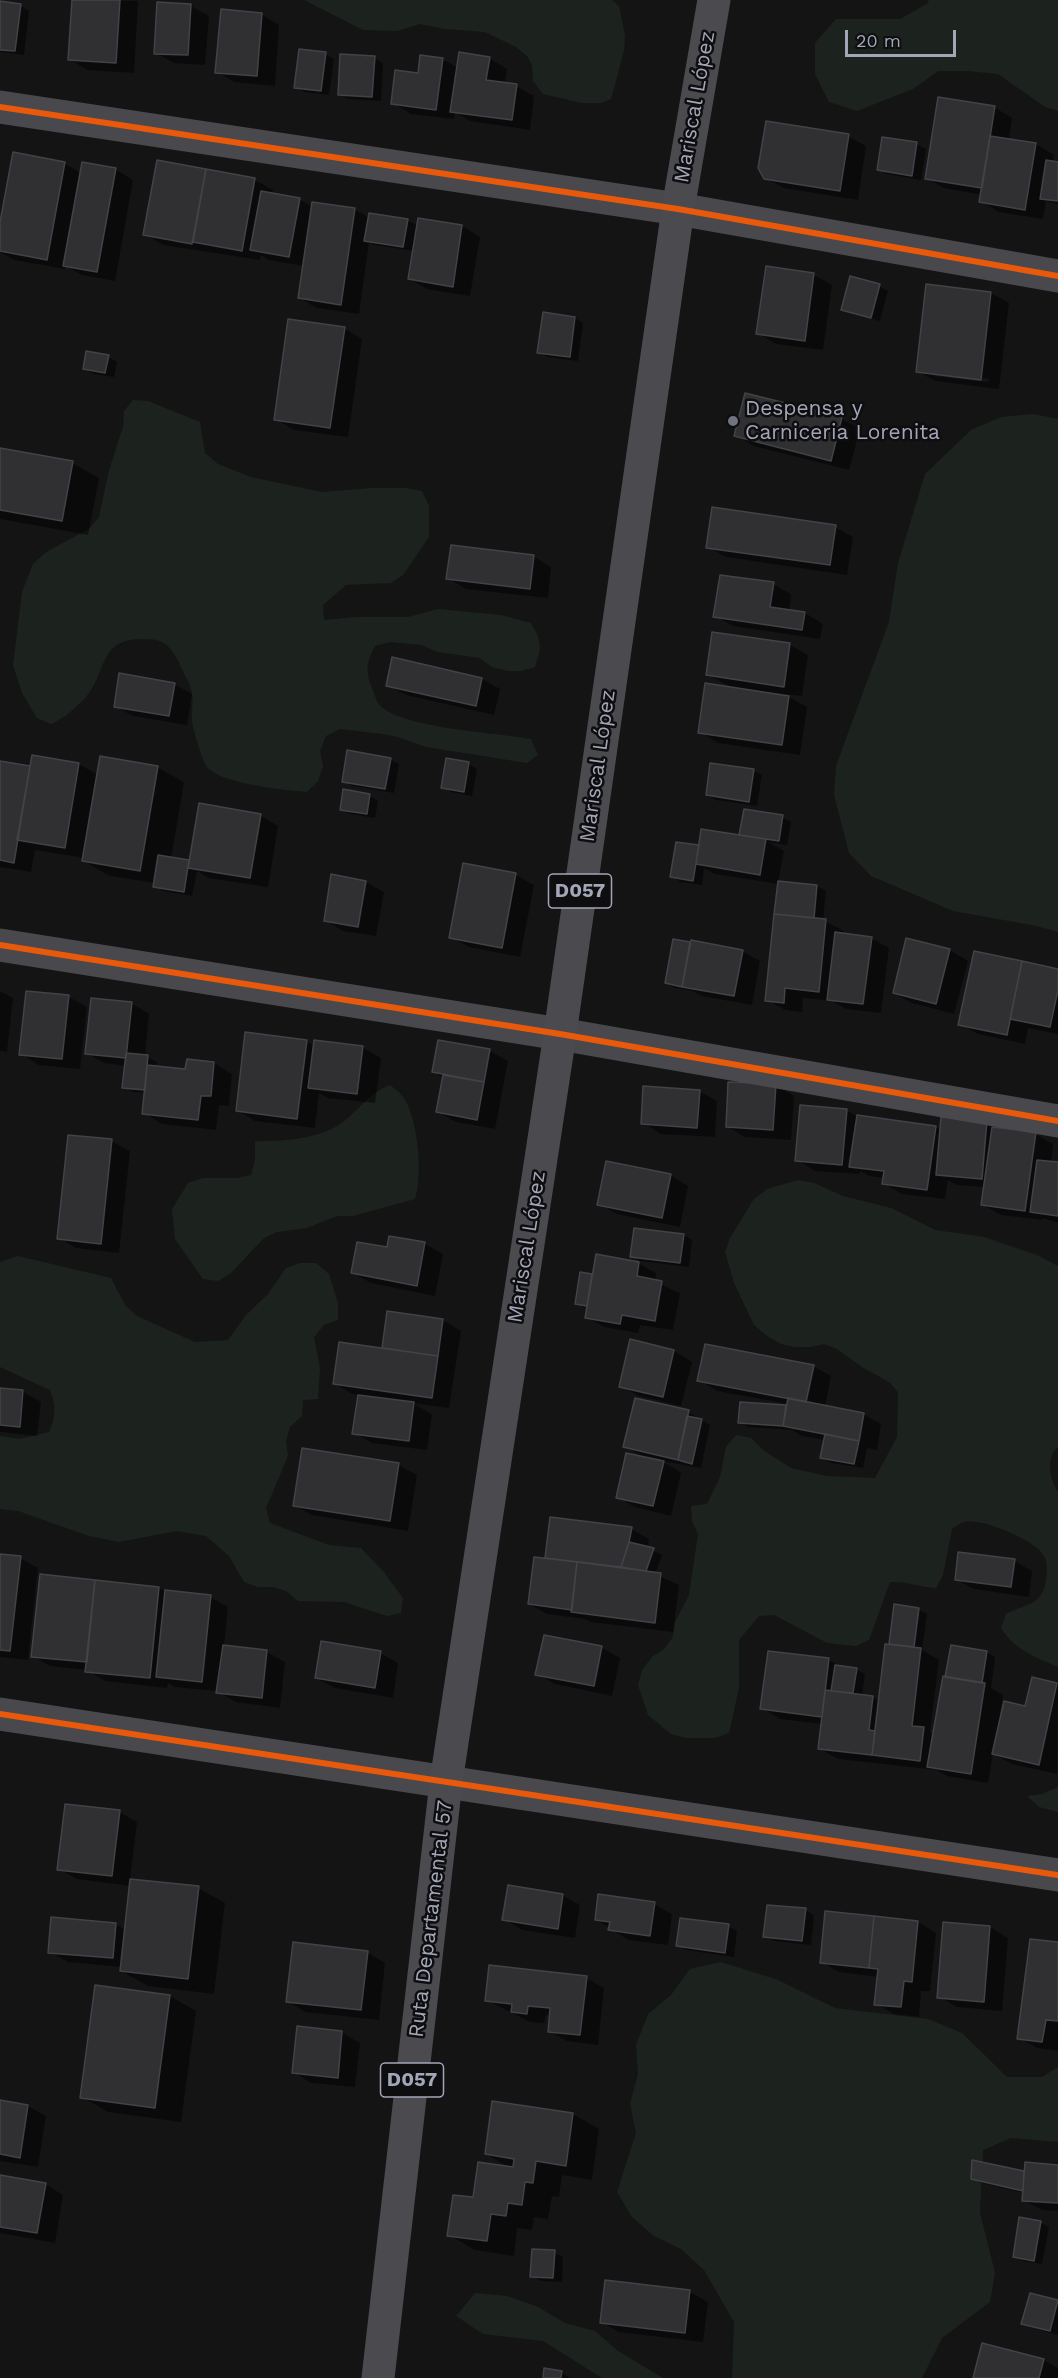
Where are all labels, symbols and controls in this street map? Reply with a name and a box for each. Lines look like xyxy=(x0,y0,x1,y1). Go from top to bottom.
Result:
scale bar xyxy=(848,18,959,56)
street label: Mariscal López xyxy=(669,29,721,185)
text: 20 m xyxy=(856,30,901,51)
place label: Despensa y Carniceria Lorenita xyxy=(745,396,940,446)
marker: Despensa y Carniceria Lorenita xyxy=(726,414,740,428)
street label: Mariscal López xyxy=(575,688,621,844)
road number: D057 xyxy=(548,874,612,908)
street label: Mariscal López xyxy=(503,1169,551,1325)
street label: Ruta Departamental 57 xyxy=(404,1799,458,2039)
road number: D057 xyxy=(380,2063,444,2097)

